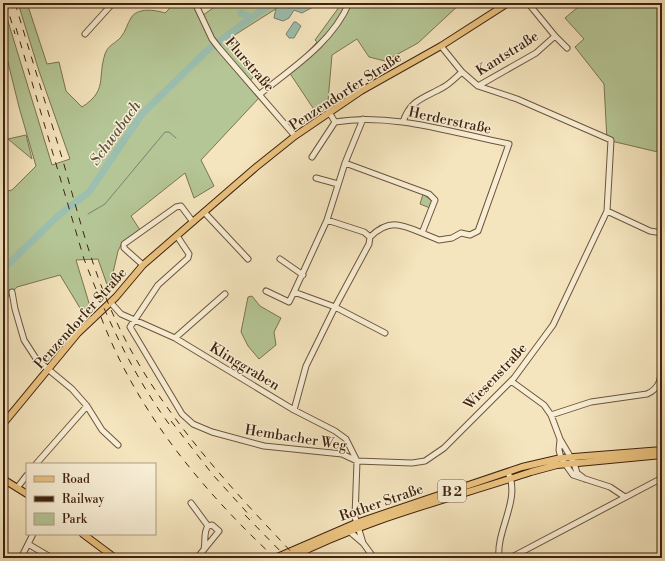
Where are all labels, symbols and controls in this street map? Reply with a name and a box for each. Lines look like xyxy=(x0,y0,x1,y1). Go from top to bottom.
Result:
street label: Kantstraße xyxy=(473,28,542,80)
street label: Flurstraße xyxy=(221,34,278,96)
street label: Penzendorfer Straße xyxy=(286,49,405,135)
water label: Schwabach xyxy=(86,97,145,169)
street label: Herderstraße xyxy=(407,103,493,139)
street label: Penzendorfer Straße xyxy=(30,264,131,373)
street label: Klinggraben xyxy=(206,339,283,395)
street label: Wiesenstraße xyxy=(460,340,531,415)
street label: Hembacher Weg xyxy=(244,421,349,455)
legend xyxy=(26,463,156,535)
text: Road xyxy=(62,472,90,487)
street label: Rother Straße xyxy=(337,480,426,526)
road number: B 2 xyxy=(438,480,466,502)
text: Railway xyxy=(62,492,104,507)
text: Park xyxy=(62,512,88,527)

